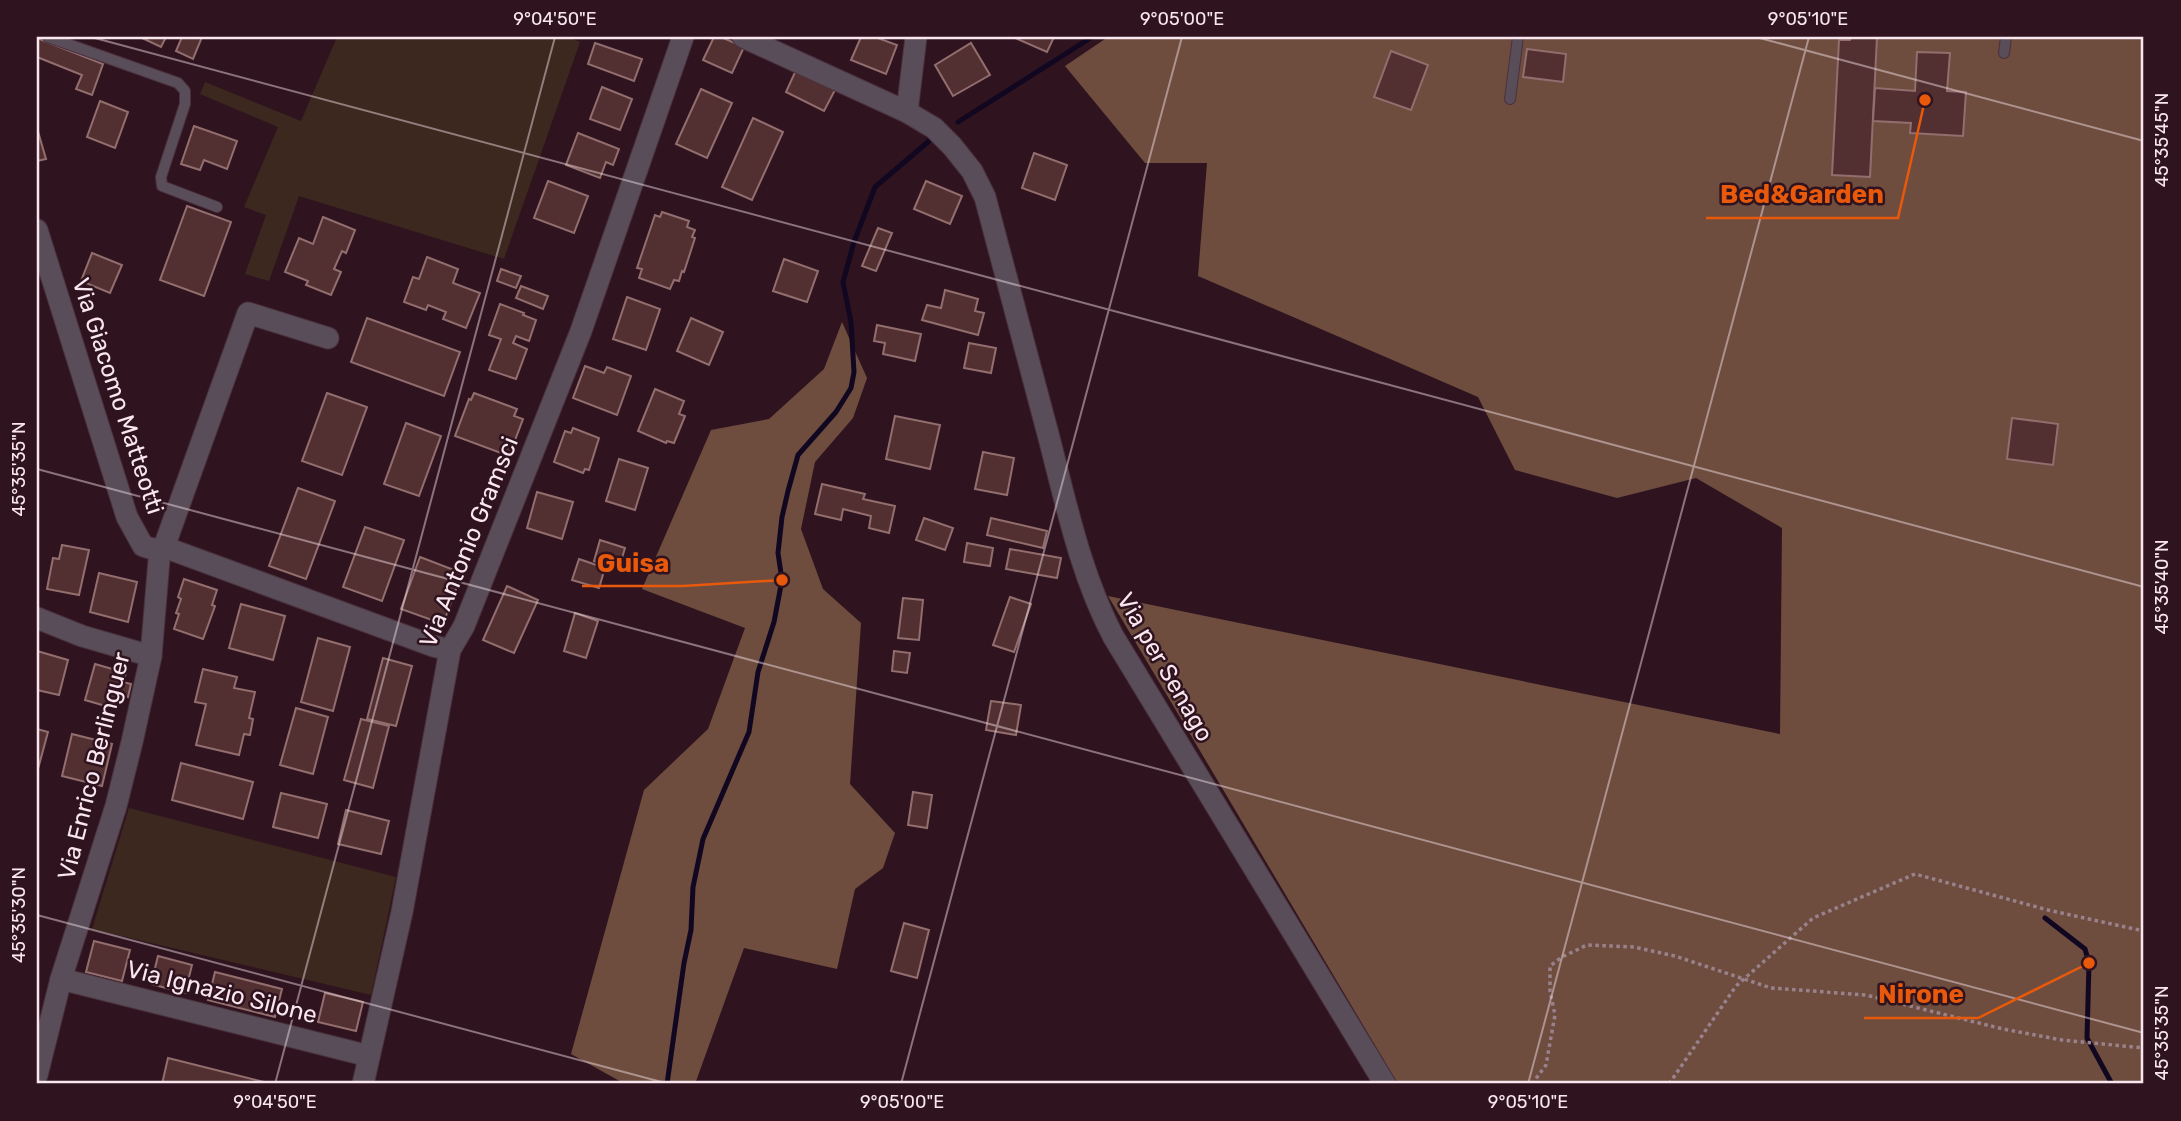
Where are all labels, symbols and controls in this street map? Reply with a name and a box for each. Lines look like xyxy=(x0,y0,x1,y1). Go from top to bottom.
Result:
text: 9°04'50"E xyxy=(513,8,597,30)
text: 9°05'00"E xyxy=(1140,8,1224,30)
text: 9°05'10"E xyxy=(1768,8,1848,30)
text: 45°35'45"N xyxy=(2151,93,2173,187)
callout: Bed&Garden xyxy=(1706,171,1898,218)
text: Bed&Garden xyxy=(1720,179,1884,210)
street label: Via Giacomo Matteotti xyxy=(67,274,169,518)
text: 45°35'35"N xyxy=(8,421,30,517)
street label: Via Antonio Gramsci xyxy=(414,433,524,651)
callout: Guisa xyxy=(582,539,683,586)
text: 45°35'40"N xyxy=(2151,539,2173,635)
text: Guisa xyxy=(597,548,669,579)
street label: Via per Senago xyxy=(1111,588,1219,746)
street label: Via Enrico Berlinguer xyxy=(52,649,136,883)
text: 45°35'30"N xyxy=(8,867,30,963)
street label: Via Ignazio Silone xyxy=(124,955,320,1029)
callout: Nirone xyxy=(1864,971,1978,1018)
text: Nirone xyxy=(1878,979,1964,1010)
text: 45°35'35"N xyxy=(2151,985,2173,1081)
text: 9°04'50"E xyxy=(233,1091,317,1113)
text: 9°05'00"E xyxy=(860,1091,944,1113)
text: 9°05'10"E xyxy=(1488,1091,1568,1113)

